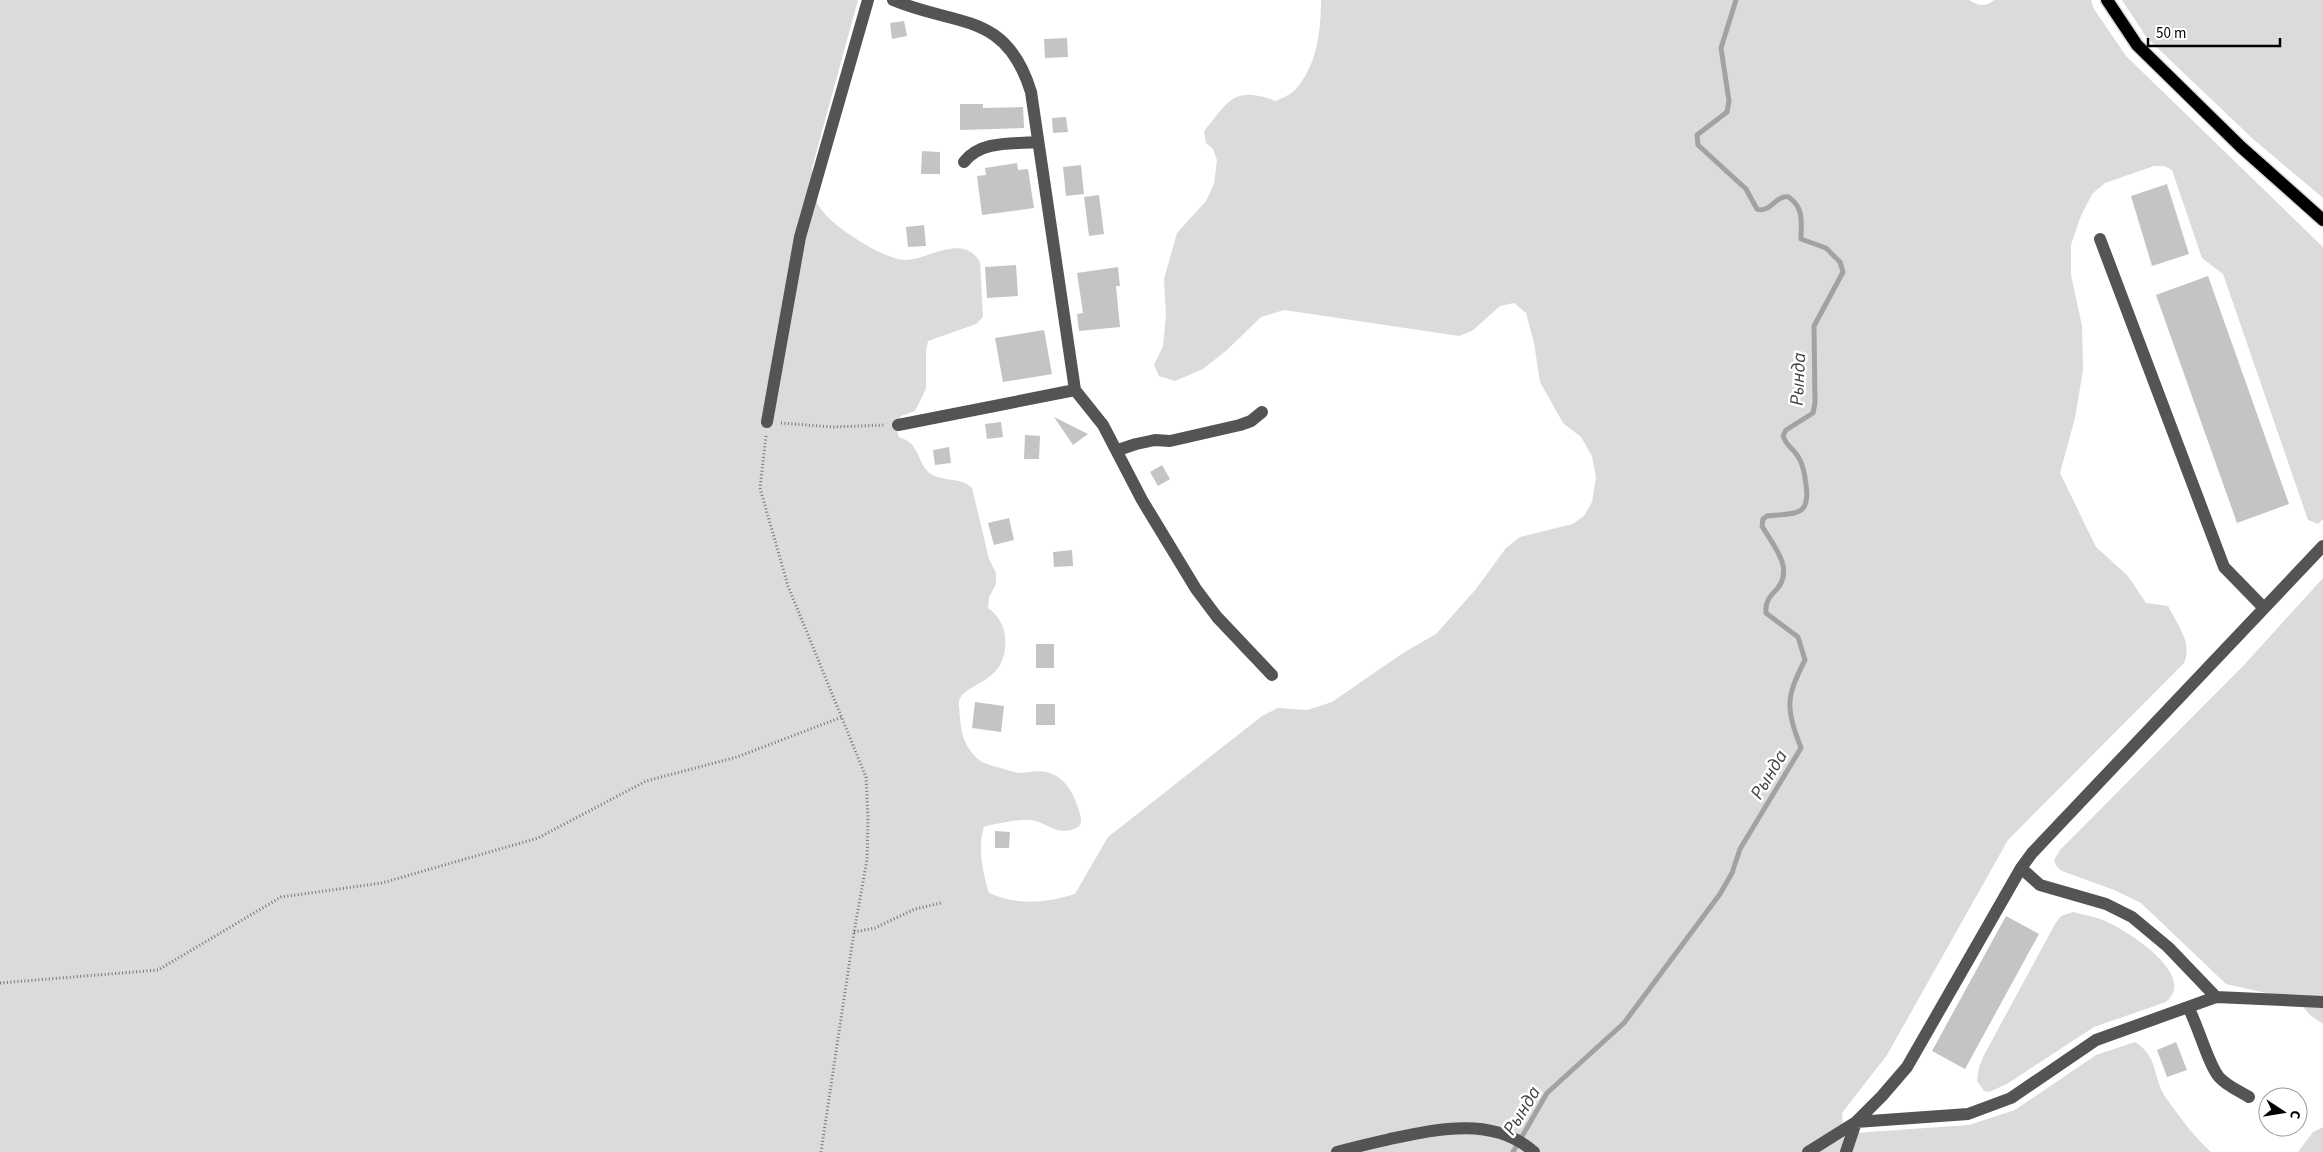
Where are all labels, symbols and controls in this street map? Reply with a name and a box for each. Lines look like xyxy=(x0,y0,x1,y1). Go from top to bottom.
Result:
scale bar xyxy=(2148,15,2280,47)
text: 50 m xyxy=(2156,23,2186,44)
water label: Рында xyxy=(1784,352,1813,406)
water label: Рында xyxy=(1744,745,1795,805)
water label: Рында xyxy=(1497,1081,1548,1140)
north arrow xyxy=(2258,1087,2308,1137)
text: С xyxy=(2284,1108,2305,1121)

